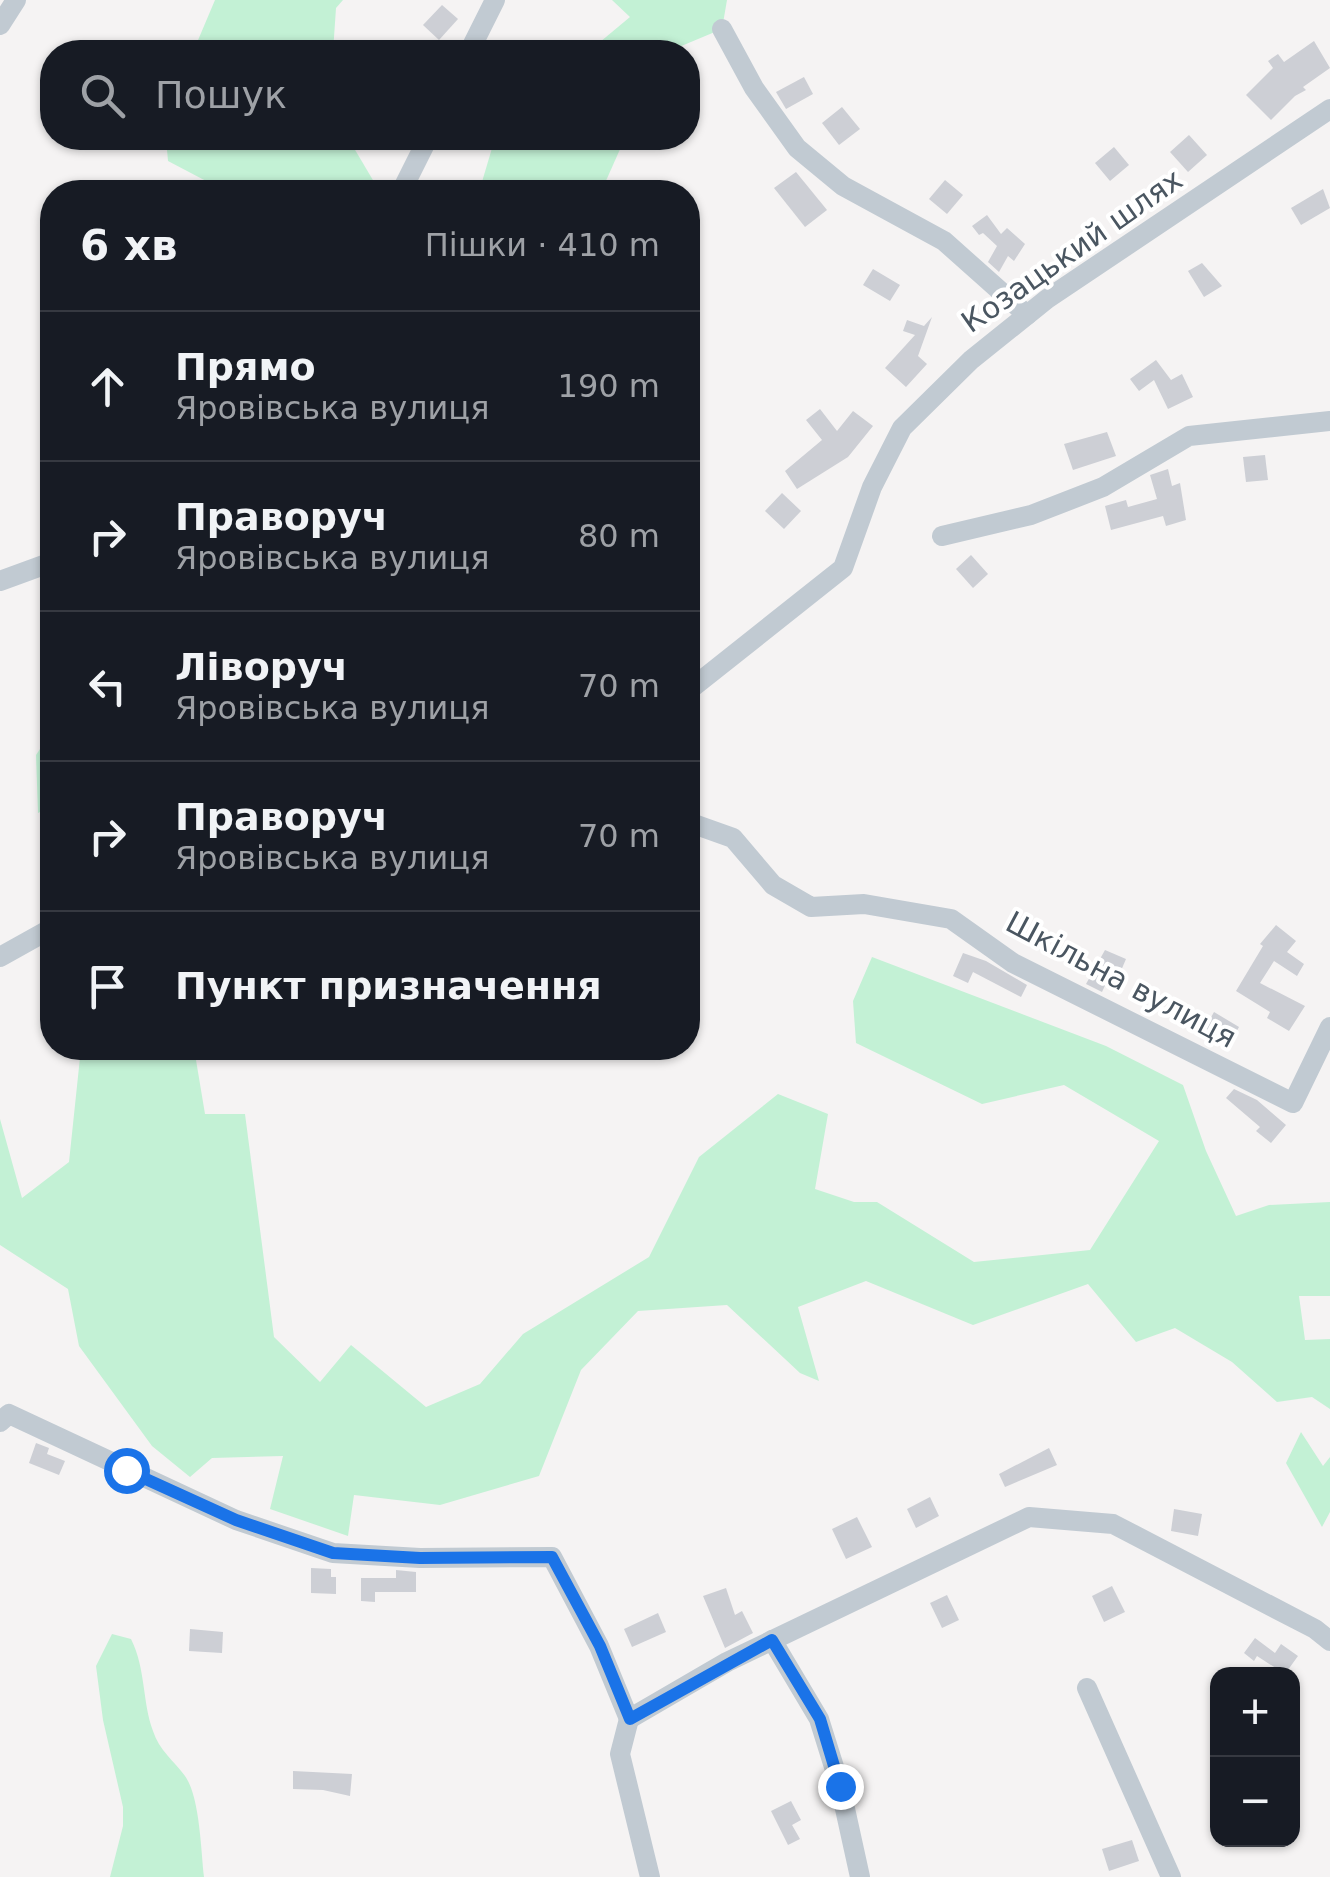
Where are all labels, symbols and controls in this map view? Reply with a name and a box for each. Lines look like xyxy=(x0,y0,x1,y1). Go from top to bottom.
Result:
search box xyxy=(40,40,700,150)
icon: search xyxy=(75,68,130,123)
text: Пошук xyxy=(155,73,287,117)
street label: Козацький шлях xyxy=(955,161,1189,340)
text: 6 хв xyxy=(80,221,178,270)
text: Пішки · 410 m xyxy=(425,226,660,264)
text: Прямо xyxy=(175,345,316,389)
icon: ahead xyxy=(80,359,135,414)
text: 190 m xyxy=(558,367,660,405)
text: Яровівська вулиця xyxy=(175,389,489,427)
text: Праворуч xyxy=(175,495,388,539)
icon: right xyxy=(80,509,135,564)
text: 80 m xyxy=(578,517,660,555)
text: Яровівська вулиця xyxy=(175,539,489,577)
text: Ліворуч xyxy=(175,645,348,689)
icon: left xyxy=(80,659,135,714)
text: 70 m xyxy=(578,667,660,705)
text: Яровівська вулиця xyxy=(175,689,489,727)
text: Праворуч xyxy=(175,795,388,839)
icon: right xyxy=(80,809,135,864)
text: 70 m xyxy=(578,817,660,855)
text: Яровівська вулиця xyxy=(175,839,489,877)
street label: Шкільна вулиця xyxy=(1000,904,1242,1055)
icon: arrive xyxy=(80,959,135,1014)
text: Пункт призначення xyxy=(175,964,602,1008)
route start xyxy=(104,1448,150,1494)
map controls xyxy=(1210,1667,1300,1847)
button: + xyxy=(1210,1667,1300,1757)
button: − xyxy=(1210,1757,1300,1847)
route end xyxy=(818,1764,864,1810)

